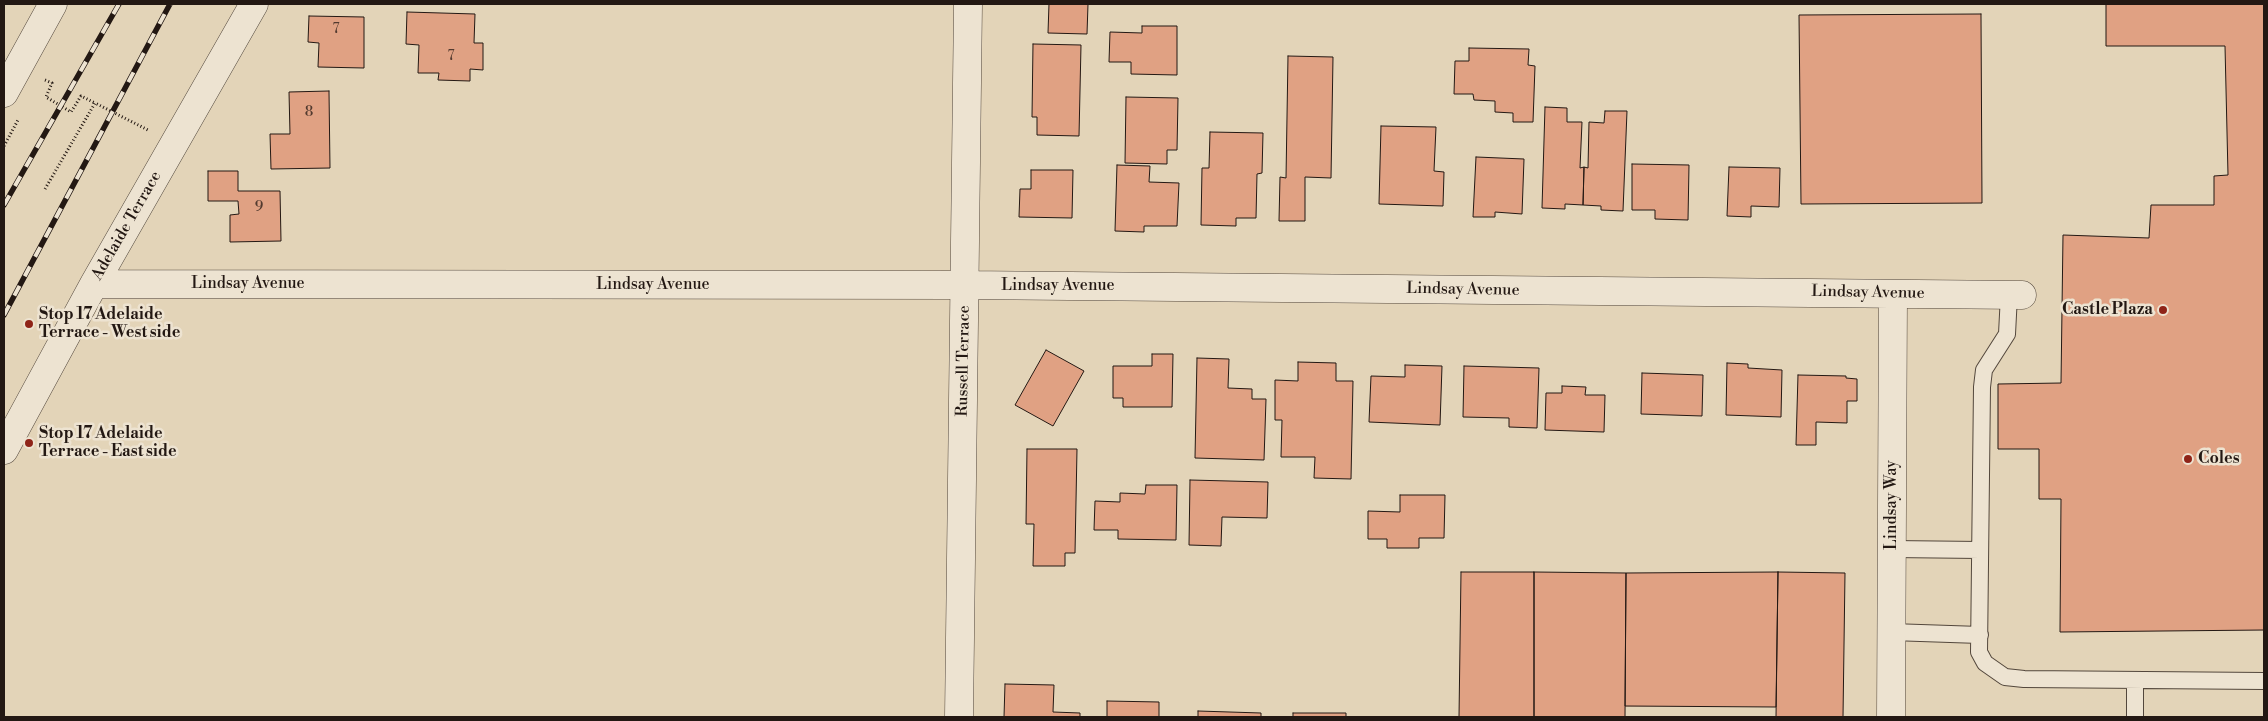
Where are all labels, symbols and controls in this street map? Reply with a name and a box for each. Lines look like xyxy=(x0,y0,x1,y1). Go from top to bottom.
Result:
house number: 7 xyxy=(332,22,340,38)
house number: 7 xyxy=(447,49,455,65)
house number: 8 xyxy=(305,105,313,121)
street label: Adelaide Terrace xyxy=(88,168,166,284)
house number: 9 xyxy=(255,200,263,216)
street label: Lindsay Avenue xyxy=(191,274,305,294)
street label: Lindsay Avenue xyxy=(596,275,710,295)
street label: Lindsay Avenue xyxy=(1001,276,1115,296)
street label: Lindsay Avenue xyxy=(1406,279,1520,301)
street label: Lindsay Avenue xyxy=(1811,282,1925,304)
place label: Castle Plaza xyxy=(2062,300,2153,320)
marker: Castle Plaza xyxy=(2157,304,2169,316)
place label: Stop 17 Adelaide Terrace - West side xyxy=(39,305,180,343)
street label: Russell Terrace xyxy=(953,305,975,417)
marker: Stop 17 Adelaide Terrace - West side xyxy=(23,318,35,330)
place label: Stop 17 Adelaide Terrace - East side xyxy=(39,424,177,462)
marker: Stop 17 Adelaide Terrace - East side xyxy=(23,437,35,449)
place label: Coles xyxy=(2198,449,2240,469)
marker: Coles xyxy=(2182,453,2194,465)
street label: Lindsay Way xyxy=(1882,460,1902,550)

